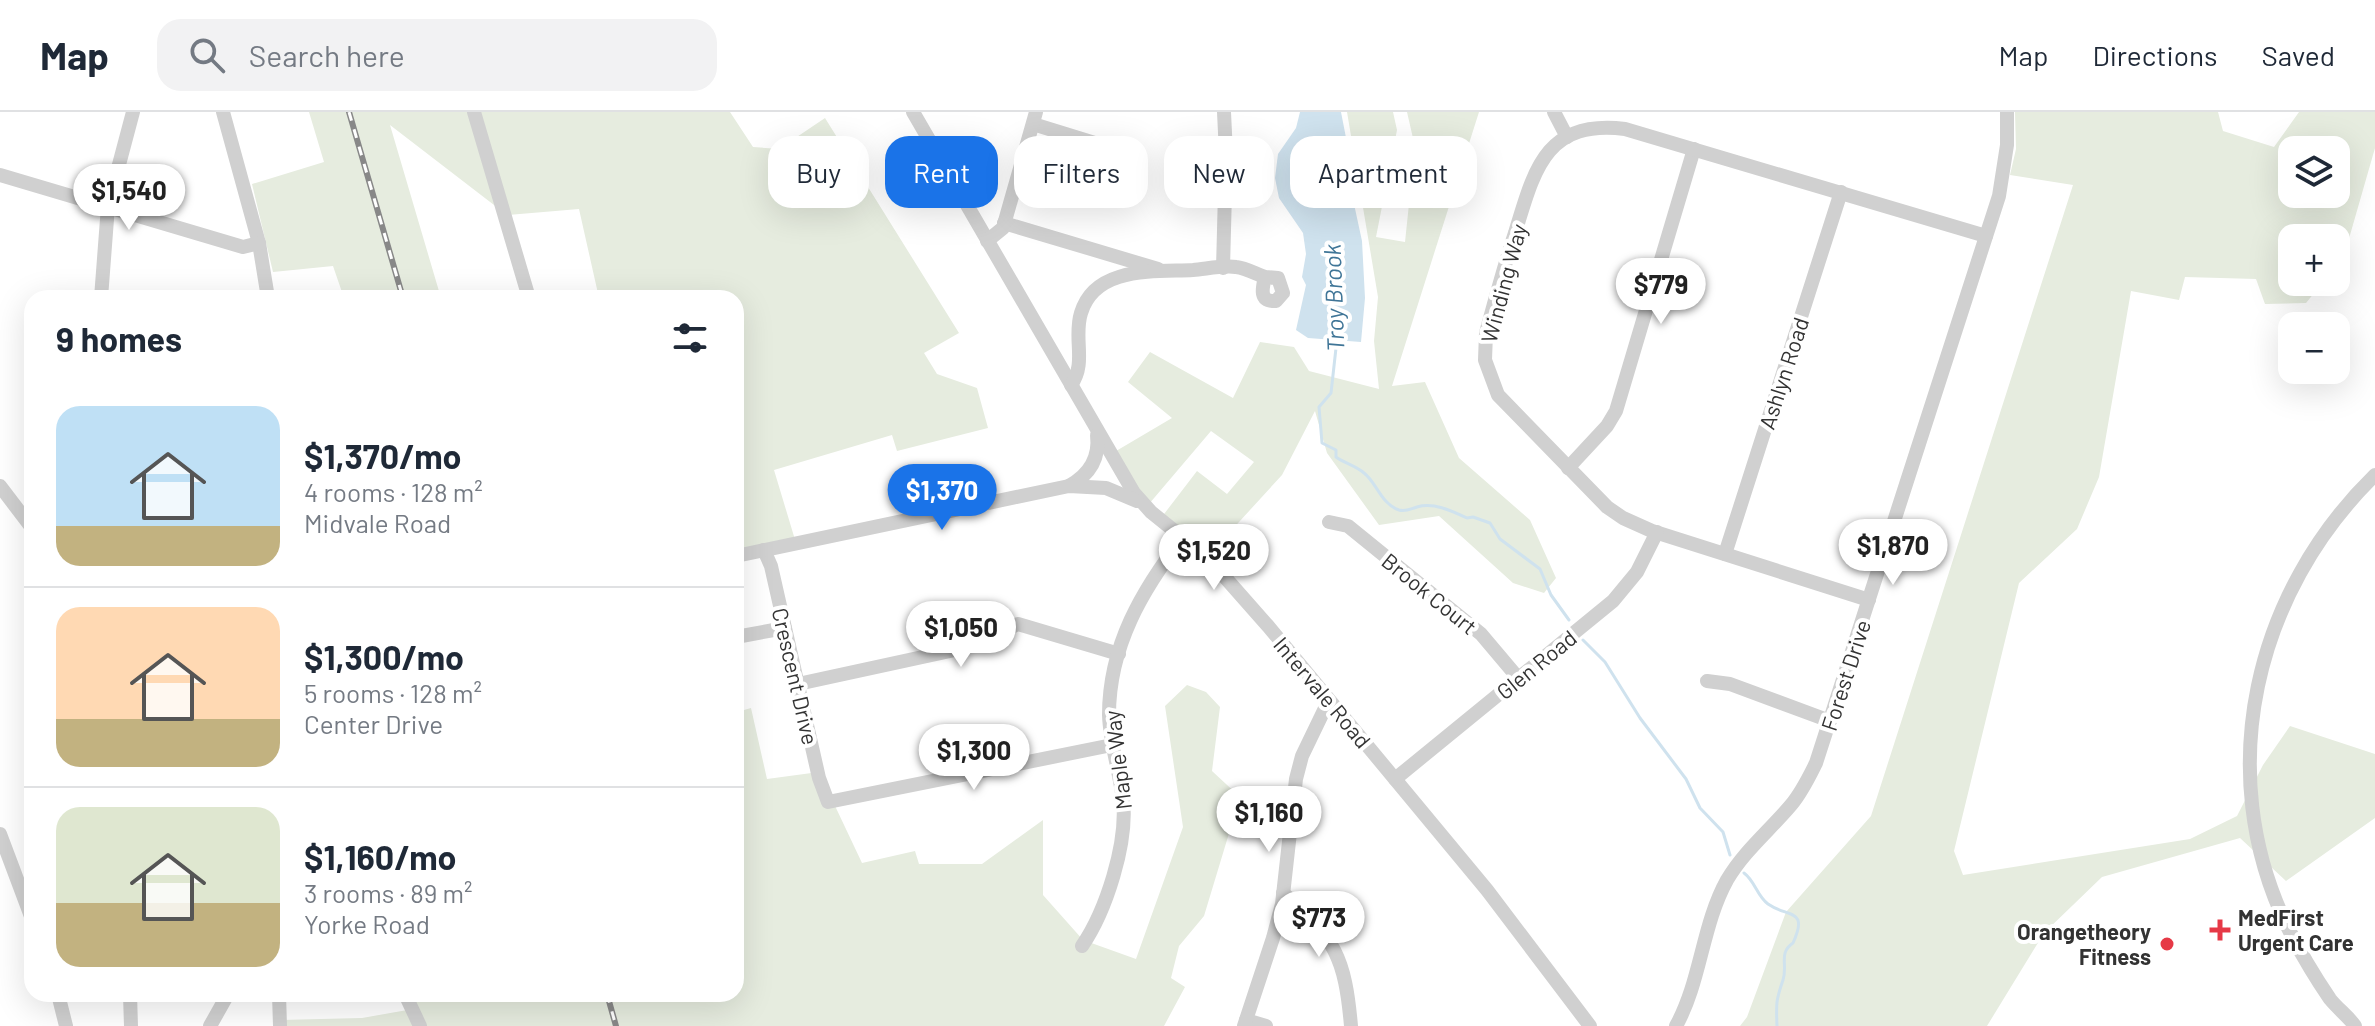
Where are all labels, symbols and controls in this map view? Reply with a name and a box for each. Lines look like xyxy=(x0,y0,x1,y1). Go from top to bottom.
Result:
search box xyxy=(157,19,717,91)
text: Map xyxy=(40,32,109,78)
icon: search xyxy=(185,33,229,77)
text: Search here xyxy=(249,37,405,73)
text: Map xyxy=(1999,38,2048,72)
text: Directions xyxy=(2092,38,2218,72)
text: Saved xyxy=(2262,38,2335,72)
chip: Buy xyxy=(768,136,869,208)
chip: Rent xyxy=(885,136,998,208)
chip: Filters xyxy=(1014,136,1148,208)
chip: New xyxy=(1164,136,1274,208)
chip: Apartment xyxy=(1290,136,1477,208)
map controls xyxy=(2278,136,2350,384)
button: layers xyxy=(2278,136,2350,208)
pin: $1,540 xyxy=(64,164,194,232)
text: $1,540 xyxy=(91,174,167,205)
street label: Winding Way xyxy=(1475,221,1531,345)
button: + xyxy=(2278,224,2350,296)
water label: Troy Brook xyxy=(1317,243,1349,352)
pin: $779 xyxy=(1614,258,1708,326)
text: $779 xyxy=(1634,268,1688,299)
button: − xyxy=(2278,312,2350,384)
street label: Ashlyn Road xyxy=(1753,314,1813,432)
icon: filters xyxy=(668,316,712,360)
text: 9 homes xyxy=(56,318,182,359)
text: $1,370/mo xyxy=(304,435,461,476)
icon: home xyxy=(120,438,216,534)
pin: $1,370 xyxy=(877,464,1007,532)
text: $1,370 xyxy=(906,474,978,505)
text: 4 rooms · 128 m² xyxy=(304,476,483,507)
text: Midvale Road xyxy=(304,507,451,538)
pin: $1,870 xyxy=(1828,519,1958,587)
pin: $1,520 xyxy=(1149,524,1279,592)
text: $1,870 xyxy=(1857,529,1929,560)
text: $1,520 xyxy=(1177,534,1251,565)
street label: Brook Court xyxy=(1377,547,1483,639)
pin: $1,050 xyxy=(896,601,1026,669)
street label: Crescent Drive xyxy=(768,605,824,747)
text: $1,050 xyxy=(924,611,998,642)
street label: Forest Drive xyxy=(1815,616,1875,734)
street label: Glen Road xyxy=(1491,624,1581,704)
street label: Intervale Road xyxy=(1269,631,1377,753)
text: $1,300/mo xyxy=(304,636,464,677)
icon: home xyxy=(120,639,216,735)
text: 5 rooms · 128 m² xyxy=(304,677,482,708)
text: Center Drive xyxy=(304,708,443,739)
street label: Maple Way xyxy=(1098,709,1136,811)
pin: $1,300 xyxy=(909,724,1039,792)
text: $1,300 xyxy=(937,734,1011,765)
pin: $1,160 xyxy=(1204,786,1334,854)
text: $1,160 xyxy=(1235,796,1303,827)
text: $1,160/mo xyxy=(304,836,457,877)
icon: home xyxy=(120,839,216,935)
text: 3 rooms · 89 m² xyxy=(304,877,472,908)
pin: $773 xyxy=(1272,891,1366,959)
text: $773 xyxy=(1292,901,1346,932)
place label: MedFirst Urgent Care xyxy=(2238,904,2354,955)
text: Yorke Road xyxy=(304,908,430,939)
place label: Orangetheory Fitness xyxy=(2017,918,2151,969)
marker: MedFirst Urgent Care xyxy=(2209,919,2231,941)
marker: Orangetheory Fitness xyxy=(2158,935,2176,953)

